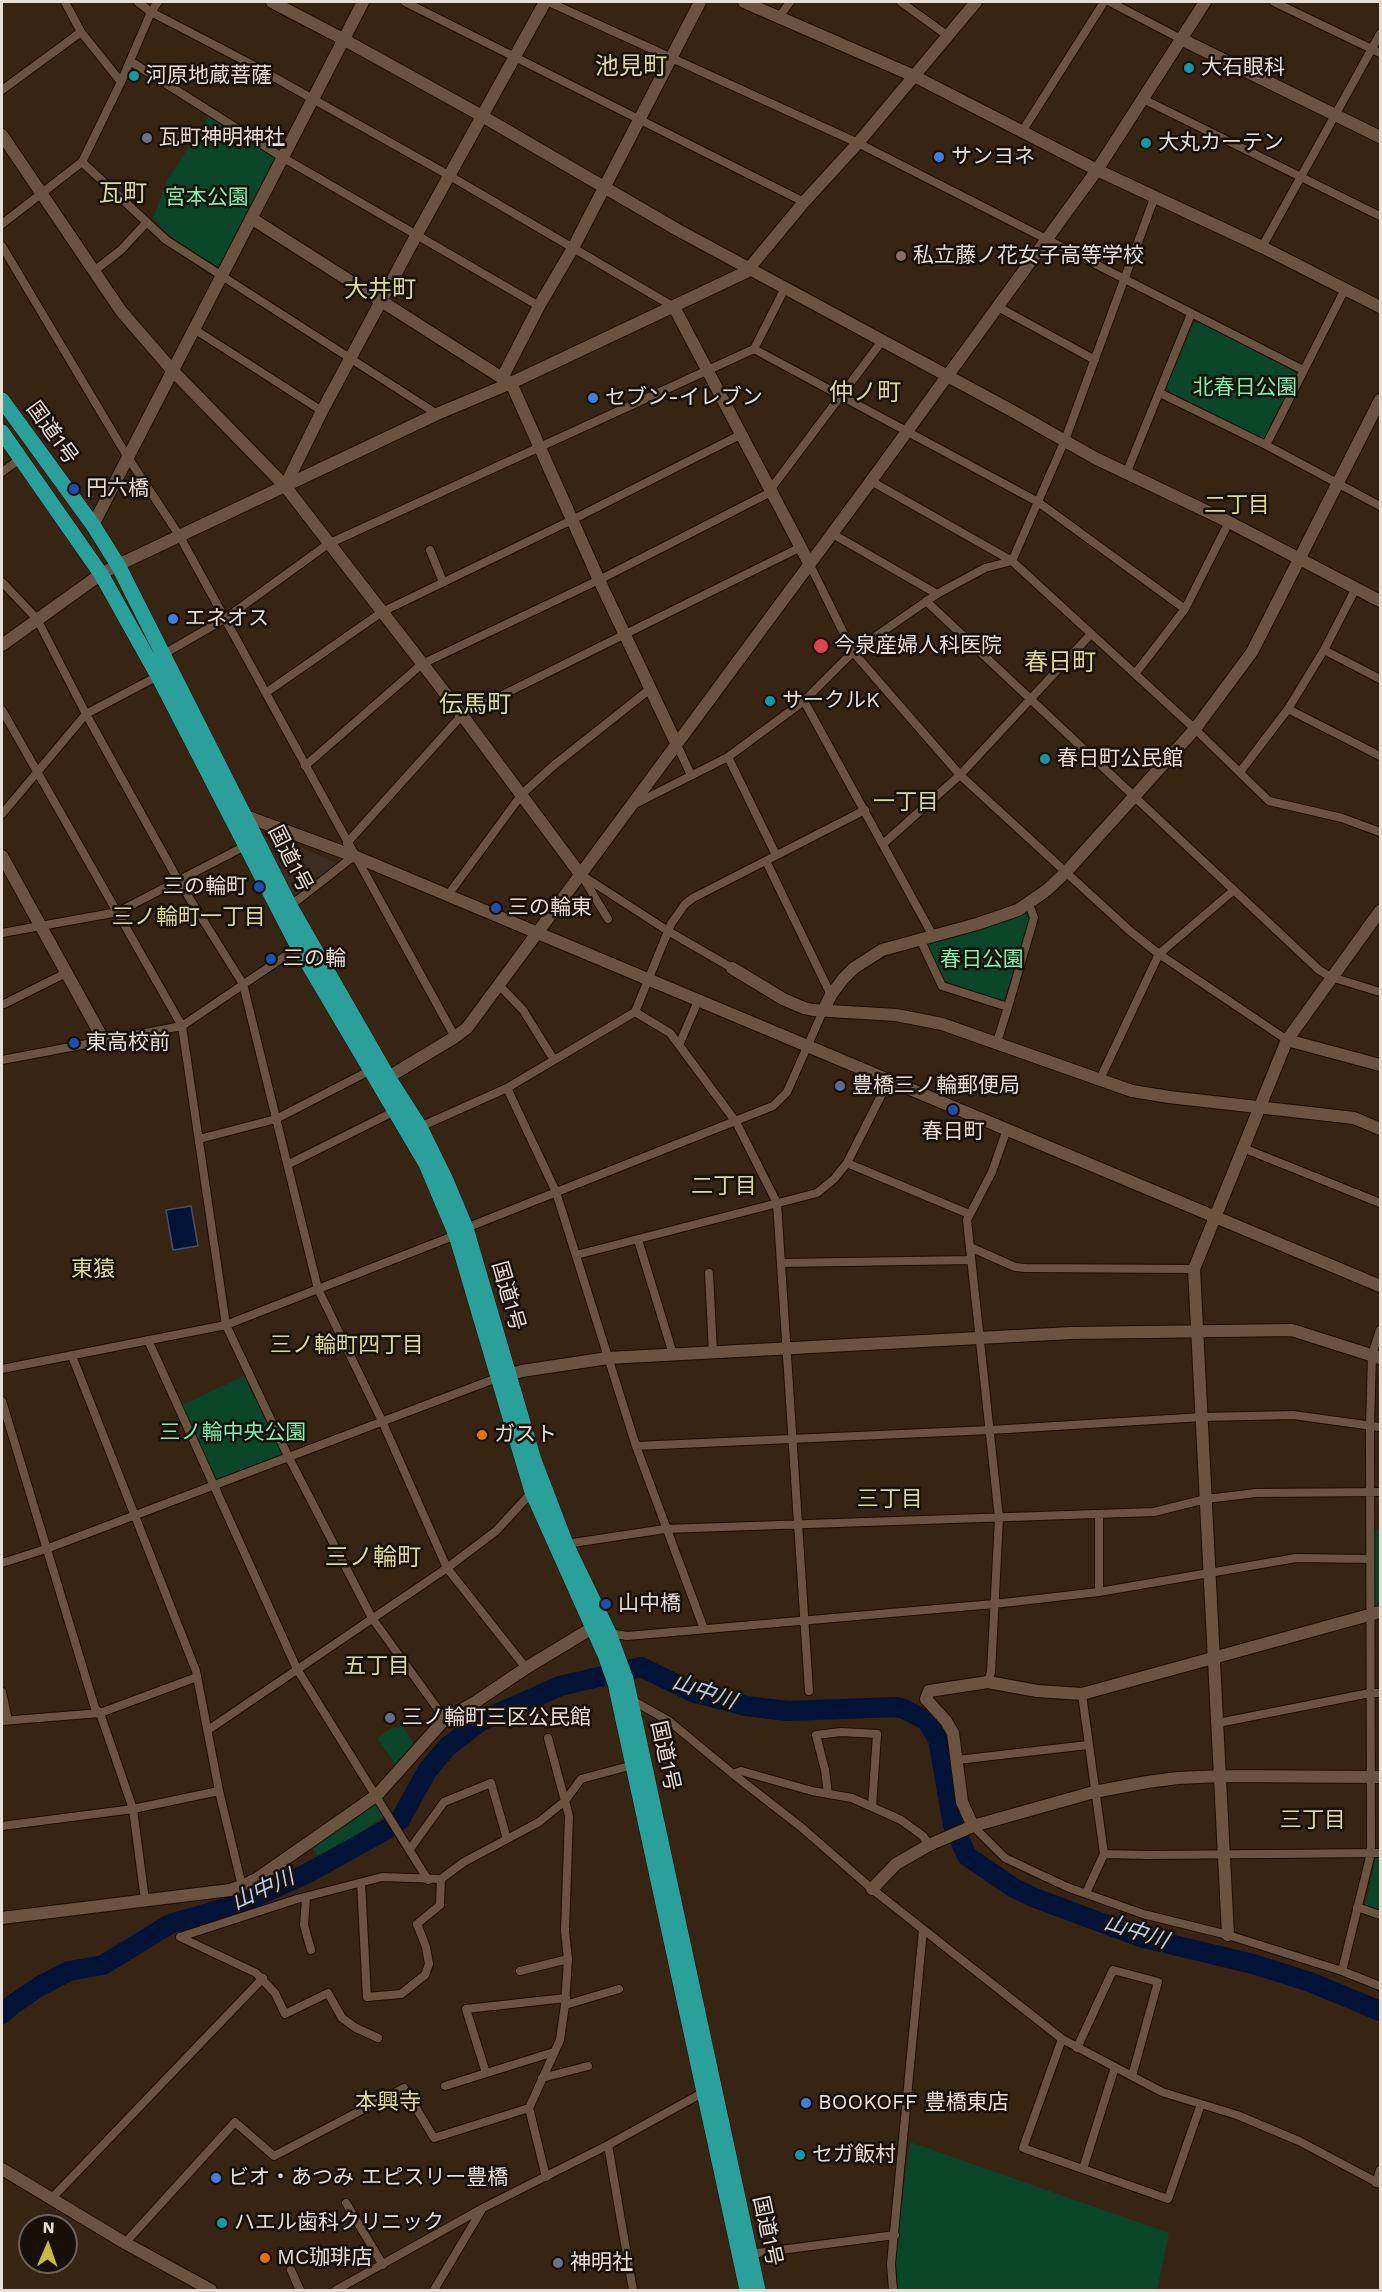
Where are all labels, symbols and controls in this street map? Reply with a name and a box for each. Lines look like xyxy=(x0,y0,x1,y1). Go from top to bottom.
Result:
district label: 池見町 xyxy=(595,53,667,81)
place label: 大石眼科 xyxy=(1201,55,1285,81)
marker: 大石眼科 xyxy=(1182,61,1196,75)
place label: 河原地蔵菩薩 xyxy=(146,63,272,89)
marker: 河原地蔵菩薩 xyxy=(127,69,141,83)
place label: 瓦町神明神社 xyxy=(159,125,285,151)
place label: 大丸カーテン xyxy=(1158,130,1284,156)
marker: 瓦町神明神社 xyxy=(140,131,154,145)
marker: 大丸カーテン xyxy=(1139,136,1153,150)
place label: サンヨネ xyxy=(951,144,1035,170)
marker: サンヨネ xyxy=(932,150,946,164)
district label: 瓦町 xyxy=(99,180,147,208)
park label: 宮本公園 xyxy=(165,185,249,211)
place label: 私立藤ノ花女子高等学校 xyxy=(913,243,1144,269)
marker: 私立藤ノ花女子高等学校 xyxy=(894,249,908,263)
district label: 大井町 xyxy=(344,276,416,304)
park label: 北春日公園 xyxy=(1193,375,1297,401)
district label: 仲ノ町 xyxy=(829,379,901,407)
place label: セブン-イレブン xyxy=(605,385,763,411)
marker: セブン-イレブン xyxy=(586,391,600,405)
street label: 国道1号 xyxy=(21,397,83,469)
place label: 円六橋 xyxy=(86,476,149,502)
marker: 円六橋 xyxy=(67,482,81,496)
district label: 二丁目 xyxy=(1204,493,1270,519)
place label: エネオス xyxy=(185,606,269,632)
marker: エネオス xyxy=(166,612,180,626)
place label: 今泉産婦人科医院 xyxy=(834,633,1002,659)
marker: 今泉産婦人科医院 xyxy=(812,637,830,655)
district label: 春日町 xyxy=(1024,649,1096,677)
place label: サークルK xyxy=(782,688,880,714)
district label: 伝馬町 xyxy=(439,691,511,719)
marker: サークルK xyxy=(763,694,777,708)
place label: 春日町公民館 xyxy=(1057,746,1183,772)
marker: 春日町公民館 xyxy=(1038,752,1052,766)
district label: 一丁目 xyxy=(873,790,939,816)
street label: 国道1号 xyxy=(263,822,317,896)
place label: 三の輪町 xyxy=(163,874,247,900)
marker: 三の輪町 xyxy=(252,880,266,894)
place label: 三の輪東 xyxy=(508,895,592,921)
marker: 三の輪東 xyxy=(489,901,503,915)
district label: 三ノ輪町一丁目 xyxy=(112,905,266,931)
place label: 三の輪 xyxy=(283,946,346,972)
park label: 春日公園 xyxy=(940,947,1024,973)
marker: 三の輪 xyxy=(264,952,278,966)
place label: 東高校前 xyxy=(86,1030,170,1056)
marker: 東高校前 xyxy=(67,1036,81,1050)
place label: 豊橋三ノ輪郵便局 xyxy=(852,1073,1020,1099)
marker: 豊橋三ノ輪郵便局 xyxy=(833,1079,847,1093)
marker: 春日町 xyxy=(946,1103,960,1117)
place label: 春日町 xyxy=(922,1119,984,1145)
district label: 二丁目 xyxy=(691,1174,757,1200)
district label: 東猿 xyxy=(71,1257,115,1283)
street label: 国道1号 xyxy=(486,1258,530,1334)
district label: 三ノ輪町四丁目 xyxy=(270,1333,424,1359)
park label: 三ノ輪中央公園 xyxy=(160,1420,306,1446)
place label: ガスト xyxy=(494,1422,557,1448)
marker: ガスト xyxy=(475,1428,489,1442)
district label: 三丁目 xyxy=(857,1487,923,1513)
district label: 三ノ輪町 xyxy=(325,1544,421,1572)
place label: 山中橋 xyxy=(618,1591,681,1617)
marker: 山中橋 xyxy=(599,1597,613,1611)
district label: 五丁目 xyxy=(344,1654,410,1680)
water label: 山中川 xyxy=(669,1669,739,1715)
place label: 三ノ輪町三区公民館 xyxy=(402,1705,591,1731)
marker: 三ノ輪町三区公民館 xyxy=(383,1711,397,1725)
street label: 国道1号 xyxy=(645,1719,685,1793)
district label: 三丁目 xyxy=(1280,1808,1346,1834)
water label: 山中川 xyxy=(228,1864,298,1916)
water label: 山中川 xyxy=(1101,1909,1171,1955)
district label: 本興寺 xyxy=(355,2090,421,2116)
place label: BOOKOFF 豊橋東店 xyxy=(818,2090,1009,2116)
marker: BOOKOFF 豊橋東店 xyxy=(799,2096,813,2110)
place label: セガ飯村 xyxy=(812,2142,896,2168)
marker: セガ飯村 xyxy=(793,2148,807,2162)
place label: ビオ・あつみ エピスリー豊橋 xyxy=(228,2165,508,2191)
marker: ビオ・あつみ エピスリー豊橋 xyxy=(209,2171,223,2185)
street label: 国道1号 xyxy=(747,2194,787,2268)
place label: ハエル歯科クリニック xyxy=(234,2210,444,2236)
north arrow xyxy=(18,2214,78,2274)
marker: ハエル歯科クリニック xyxy=(215,2216,229,2230)
text: N xyxy=(42,2218,55,2237)
place label: MC珈琲店 xyxy=(277,2245,372,2271)
place label: 神明社 xyxy=(570,2250,633,2276)
marker: MC珈琲店 xyxy=(258,2251,272,2265)
marker: 神明社 xyxy=(551,2256,565,2270)

